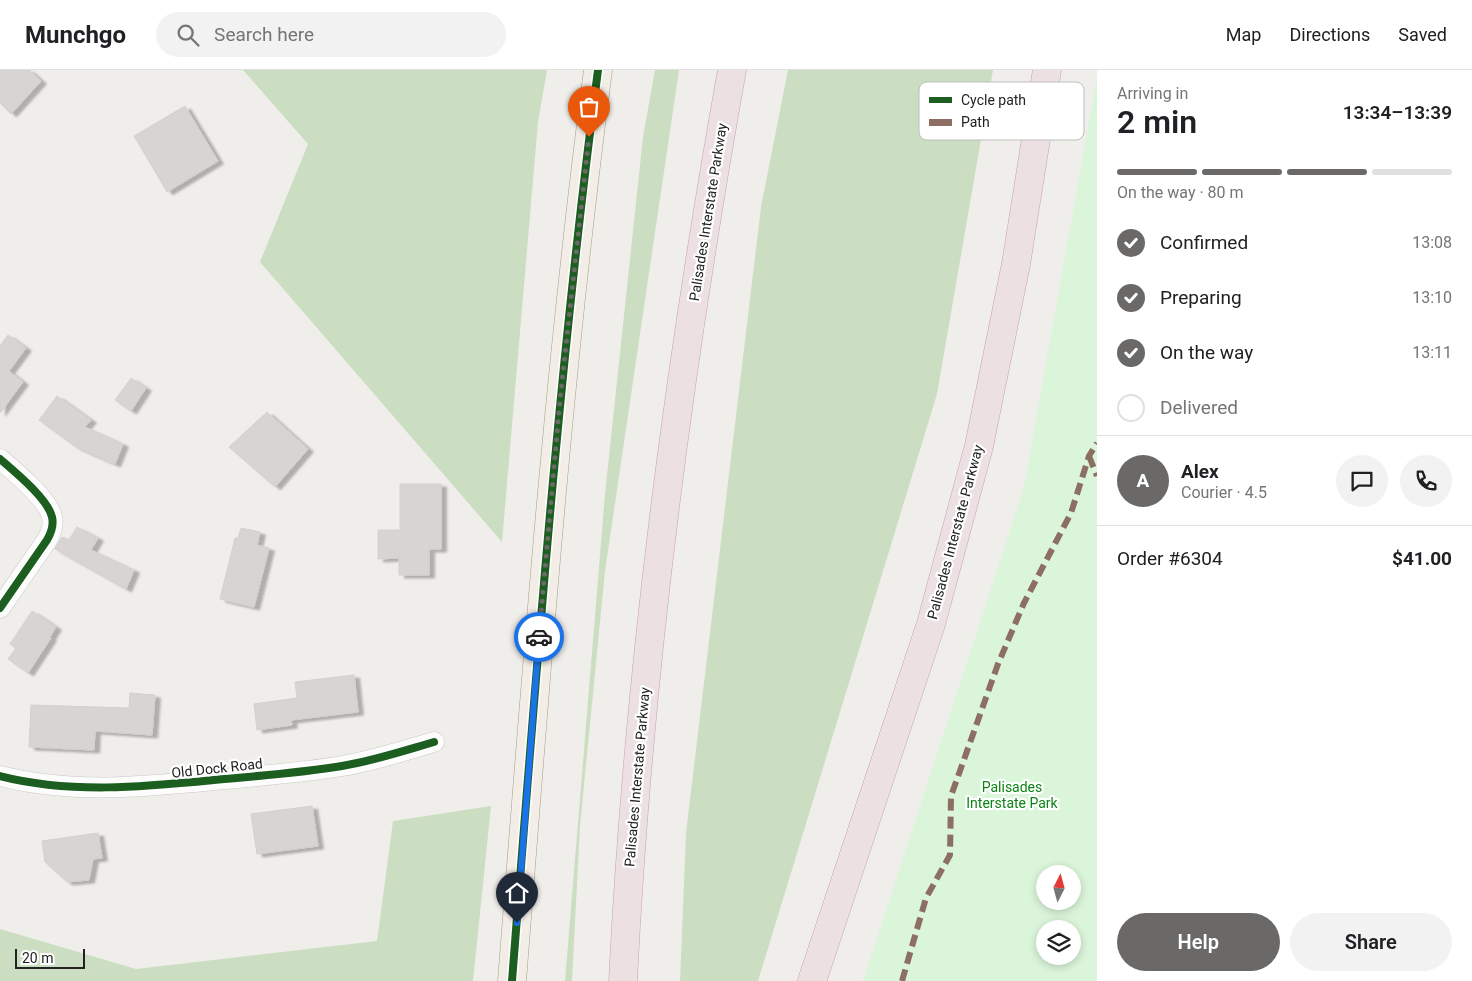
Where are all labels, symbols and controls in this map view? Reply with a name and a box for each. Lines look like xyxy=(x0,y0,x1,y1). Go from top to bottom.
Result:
search box xyxy=(156,12,506,57)
text: Munchgo xyxy=(25,21,126,49)
icon: search xyxy=(174,21,202,49)
text: Search here xyxy=(214,23,314,46)
text: Map xyxy=(1226,24,1261,45)
text: Directions xyxy=(1289,24,1370,45)
text: Saved xyxy=(1398,24,1447,45)
legend xyxy=(919,82,1084,140)
text: Arriving in xyxy=(1117,84,1188,103)
pin xyxy=(568,86,610,137)
text: Cycle path xyxy=(961,92,1026,108)
icon: bag xyxy=(575,93,603,121)
text: 13:34–13:39 xyxy=(1343,101,1452,124)
text: 2 min xyxy=(1117,103,1197,141)
text: Path xyxy=(961,114,990,130)
street label: Palisades Interstate Parkway xyxy=(686,121,730,302)
text: On the way · 80 m xyxy=(1117,183,1244,202)
icon: check xyxy=(1117,229,1145,257)
text: Confirmed xyxy=(1160,231,1248,254)
text: 13:08 xyxy=(1412,233,1452,252)
icon: check xyxy=(1117,284,1145,312)
text: Preparing xyxy=(1160,286,1242,309)
text: 13:10 xyxy=(1412,288,1452,307)
icon: check xyxy=(1117,339,1145,367)
text: On the way xyxy=(1160,341,1253,364)
text: 13:11 xyxy=(1412,343,1452,362)
text: Delivered xyxy=(1160,396,1238,419)
street label: Palisades Interstate Parkway xyxy=(924,443,986,621)
button: chat xyxy=(1336,455,1388,507)
button: phone xyxy=(1400,455,1452,507)
text: Alex xyxy=(1181,460,1219,483)
text: A xyxy=(1137,469,1149,492)
text: Courier · 4.5 xyxy=(1181,483,1267,502)
text: Order #6304 xyxy=(1117,547,1223,570)
text: $41.00 xyxy=(1392,547,1452,570)
courier xyxy=(514,612,564,662)
icon: car xyxy=(525,623,553,651)
street label: Palisades Interstate Parkway xyxy=(621,686,653,867)
street label: Old Dock Road xyxy=(171,755,263,781)
park label: Palisades Interstate Park xyxy=(966,779,1059,811)
north arrow xyxy=(1036,865,1081,910)
map controls xyxy=(1036,865,1081,965)
pin xyxy=(496,872,538,923)
icon: home xyxy=(503,879,531,907)
button: Help xyxy=(1117,913,1280,971)
button: Share xyxy=(1290,913,1452,971)
button: layers xyxy=(1036,920,1081,965)
scale bar xyxy=(15,946,85,969)
text: 20 m xyxy=(22,950,54,966)

